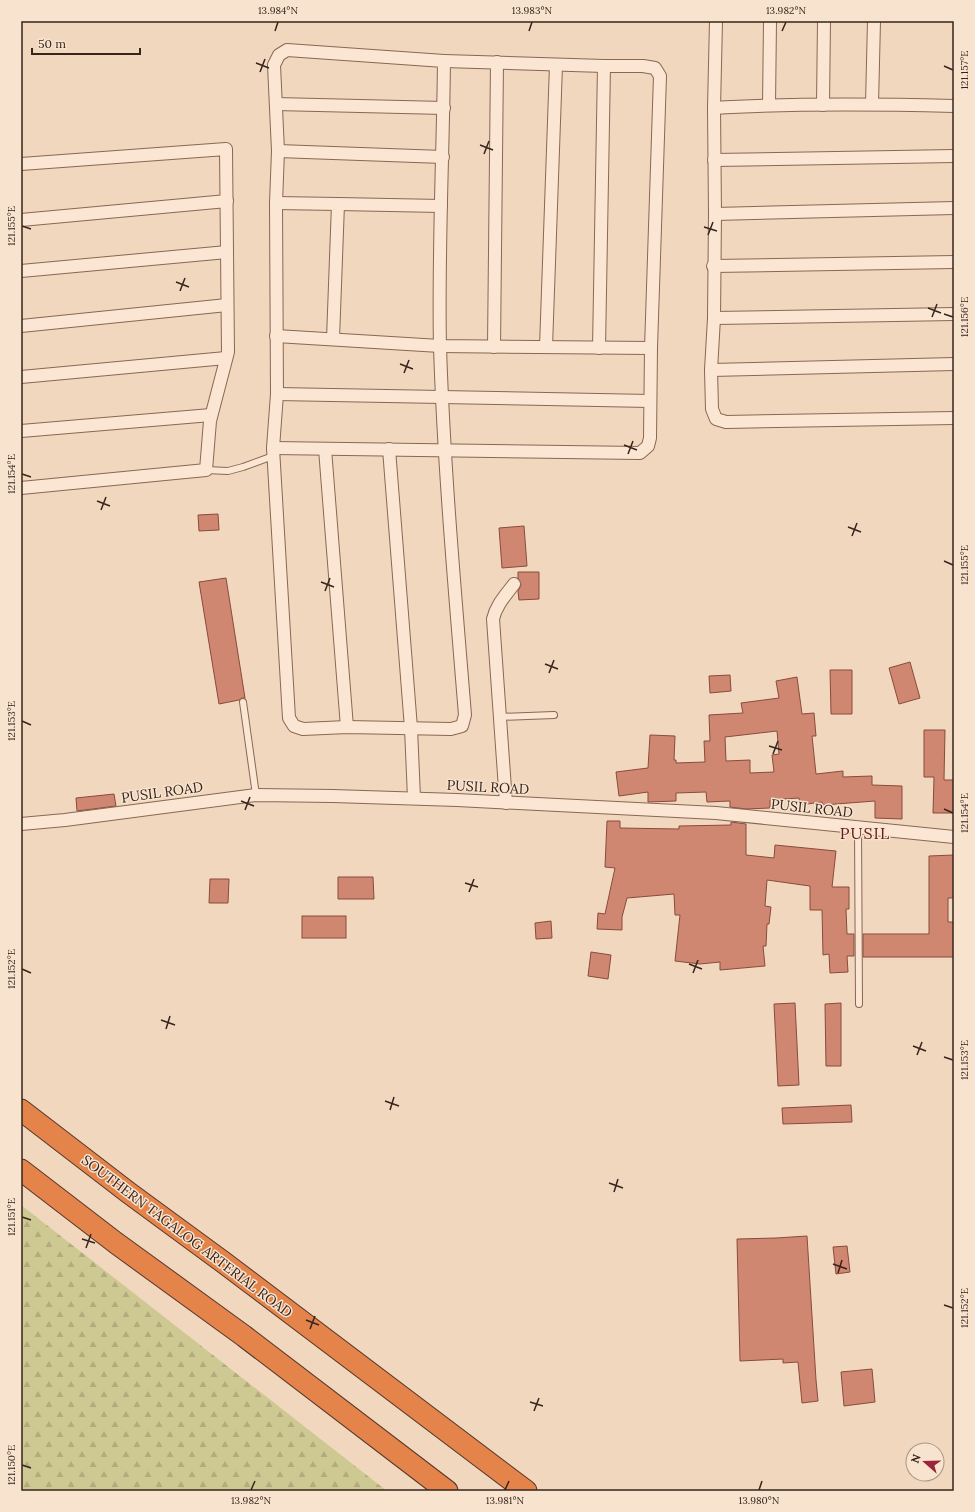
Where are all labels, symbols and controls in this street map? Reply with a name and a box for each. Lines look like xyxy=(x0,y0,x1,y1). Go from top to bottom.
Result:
text: 13.984°N xyxy=(258,4,298,17)
text: 13.983°N xyxy=(512,4,553,17)
text: 13.982°N xyxy=(766,4,806,17)
scale bar xyxy=(32,30,140,56)
text: 50 m xyxy=(38,36,66,51)
text: 121.157°E xyxy=(958,50,971,90)
text: 121.155°E xyxy=(5,206,18,246)
text: 121.156°E xyxy=(958,297,971,337)
text: 121.154°E xyxy=(5,454,18,494)
text: 121.155°E xyxy=(958,545,971,585)
text: 121.153°E xyxy=(5,701,18,741)
street label: PUSIL ROAD xyxy=(446,776,530,798)
street label: PUSIL ROAD xyxy=(120,777,204,807)
text: 121.154°E xyxy=(958,793,971,833)
street label: PUSIL ROAD xyxy=(770,795,854,821)
district label: PUSIL xyxy=(840,823,890,843)
text: 121.152°E xyxy=(5,949,18,989)
text: 121.153°E xyxy=(958,1040,971,1080)
street label: SOUTHERN TAGALOG ARTERIAL ROAD xyxy=(78,1151,296,1321)
text: 121.151°E xyxy=(5,1198,18,1236)
text: 121.152°E xyxy=(958,1288,971,1328)
north arrow xyxy=(905,1442,945,1482)
text: 121.150°E xyxy=(5,1445,18,1485)
text: N xyxy=(908,1452,924,1465)
text: 13.982°N xyxy=(231,1494,271,1507)
text: 13.981°N xyxy=(486,1494,525,1507)
text: 13.980°N xyxy=(739,1494,780,1507)

